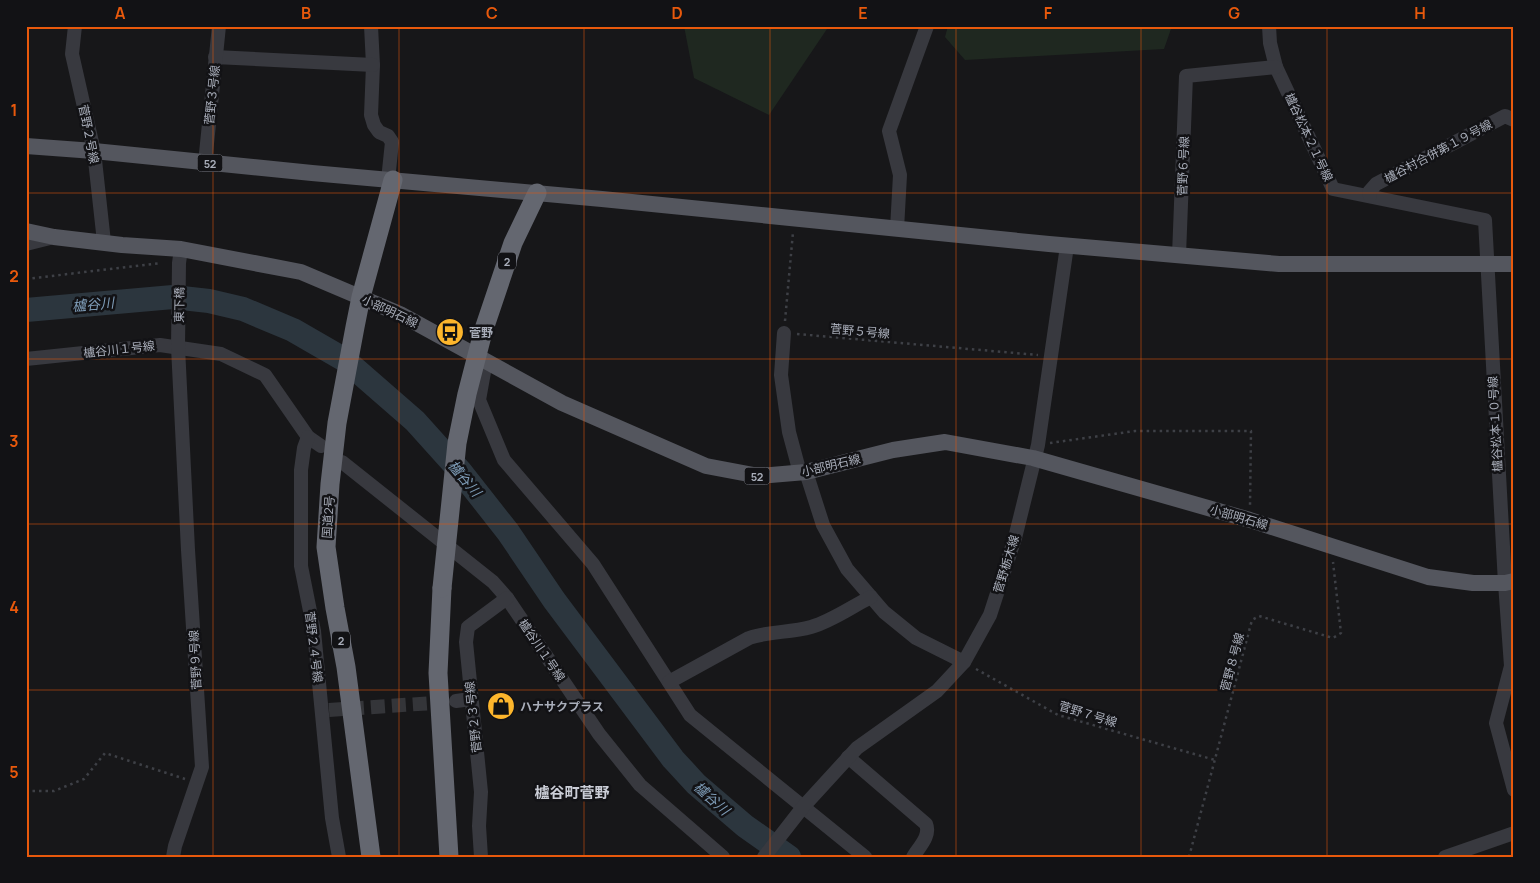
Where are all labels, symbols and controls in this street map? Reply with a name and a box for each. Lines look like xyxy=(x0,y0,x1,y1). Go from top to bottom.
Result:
text: A xyxy=(115,2,126,24)
text: B xyxy=(301,2,311,24)
text: C xyxy=(486,2,498,24)
text: D xyxy=(671,2,683,24)
text: E xyxy=(858,2,868,24)
text: F xyxy=(1044,2,1053,24)
text: G xyxy=(1228,2,1240,24)
text: H xyxy=(1414,2,1426,24)
street label: 菅野３号線 xyxy=(200,64,224,126)
street label: 櫨谷松本２１号線 xyxy=(1281,90,1337,184)
text: 1 xyxy=(10,99,18,121)
street label: 菅野２号線 xyxy=(75,103,103,165)
street label: 櫨谷村合併第１９号線 xyxy=(1381,115,1495,187)
street label: 菅野６号線 xyxy=(1173,136,1193,196)
road number: 52 xyxy=(198,154,222,172)
road number: 2 xyxy=(498,252,516,270)
text: 2 xyxy=(9,265,19,287)
street label: 東下橋 xyxy=(170,287,188,323)
street label: 小部明石線 xyxy=(359,291,421,331)
water label: 櫨谷川 xyxy=(71,293,117,315)
bus stop icon: 菅野 xyxy=(435,317,465,347)
street label: 菅野５号線 xyxy=(829,320,891,342)
place label: 菅野 xyxy=(469,324,493,341)
street label: 櫨谷川１号線 xyxy=(82,337,156,361)
street label: 櫨谷松本１０号線 xyxy=(1484,376,1506,472)
text: 3 xyxy=(9,430,19,452)
street label: 小部明石線 xyxy=(800,450,862,480)
water label: 櫨谷川 xyxy=(444,456,487,502)
road number: 52 xyxy=(744,468,770,484)
street label: 国道2号 xyxy=(318,495,338,539)
street label: 小部明石線 xyxy=(1208,501,1270,533)
street label: 菅野栃木線 xyxy=(989,533,1023,595)
text: 4 xyxy=(9,596,19,618)
street label: 菅野２４号線 xyxy=(301,610,327,684)
street label: 櫨谷川１号線 xyxy=(515,615,569,685)
street label: 菅野９号線 xyxy=(185,630,205,690)
street label: 菅野８号線 xyxy=(1216,631,1248,693)
road number: 2 xyxy=(332,632,350,648)
street label: 菅野２３号線 xyxy=(461,680,485,754)
shop icon: ハナサクプラス xyxy=(486,691,516,721)
street label: 菅野７号線 xyxy=(1057,697,1119,731)
place label: ハナサクプラス xyxy=(520,698,604,715)
text: 5 xyxy=(9,761,19,783)
water label: 櫨谷川 xyxy=(690,777,735,820)
district label: 櫨谷町菅野 xyxy=(534,782,610,803)

